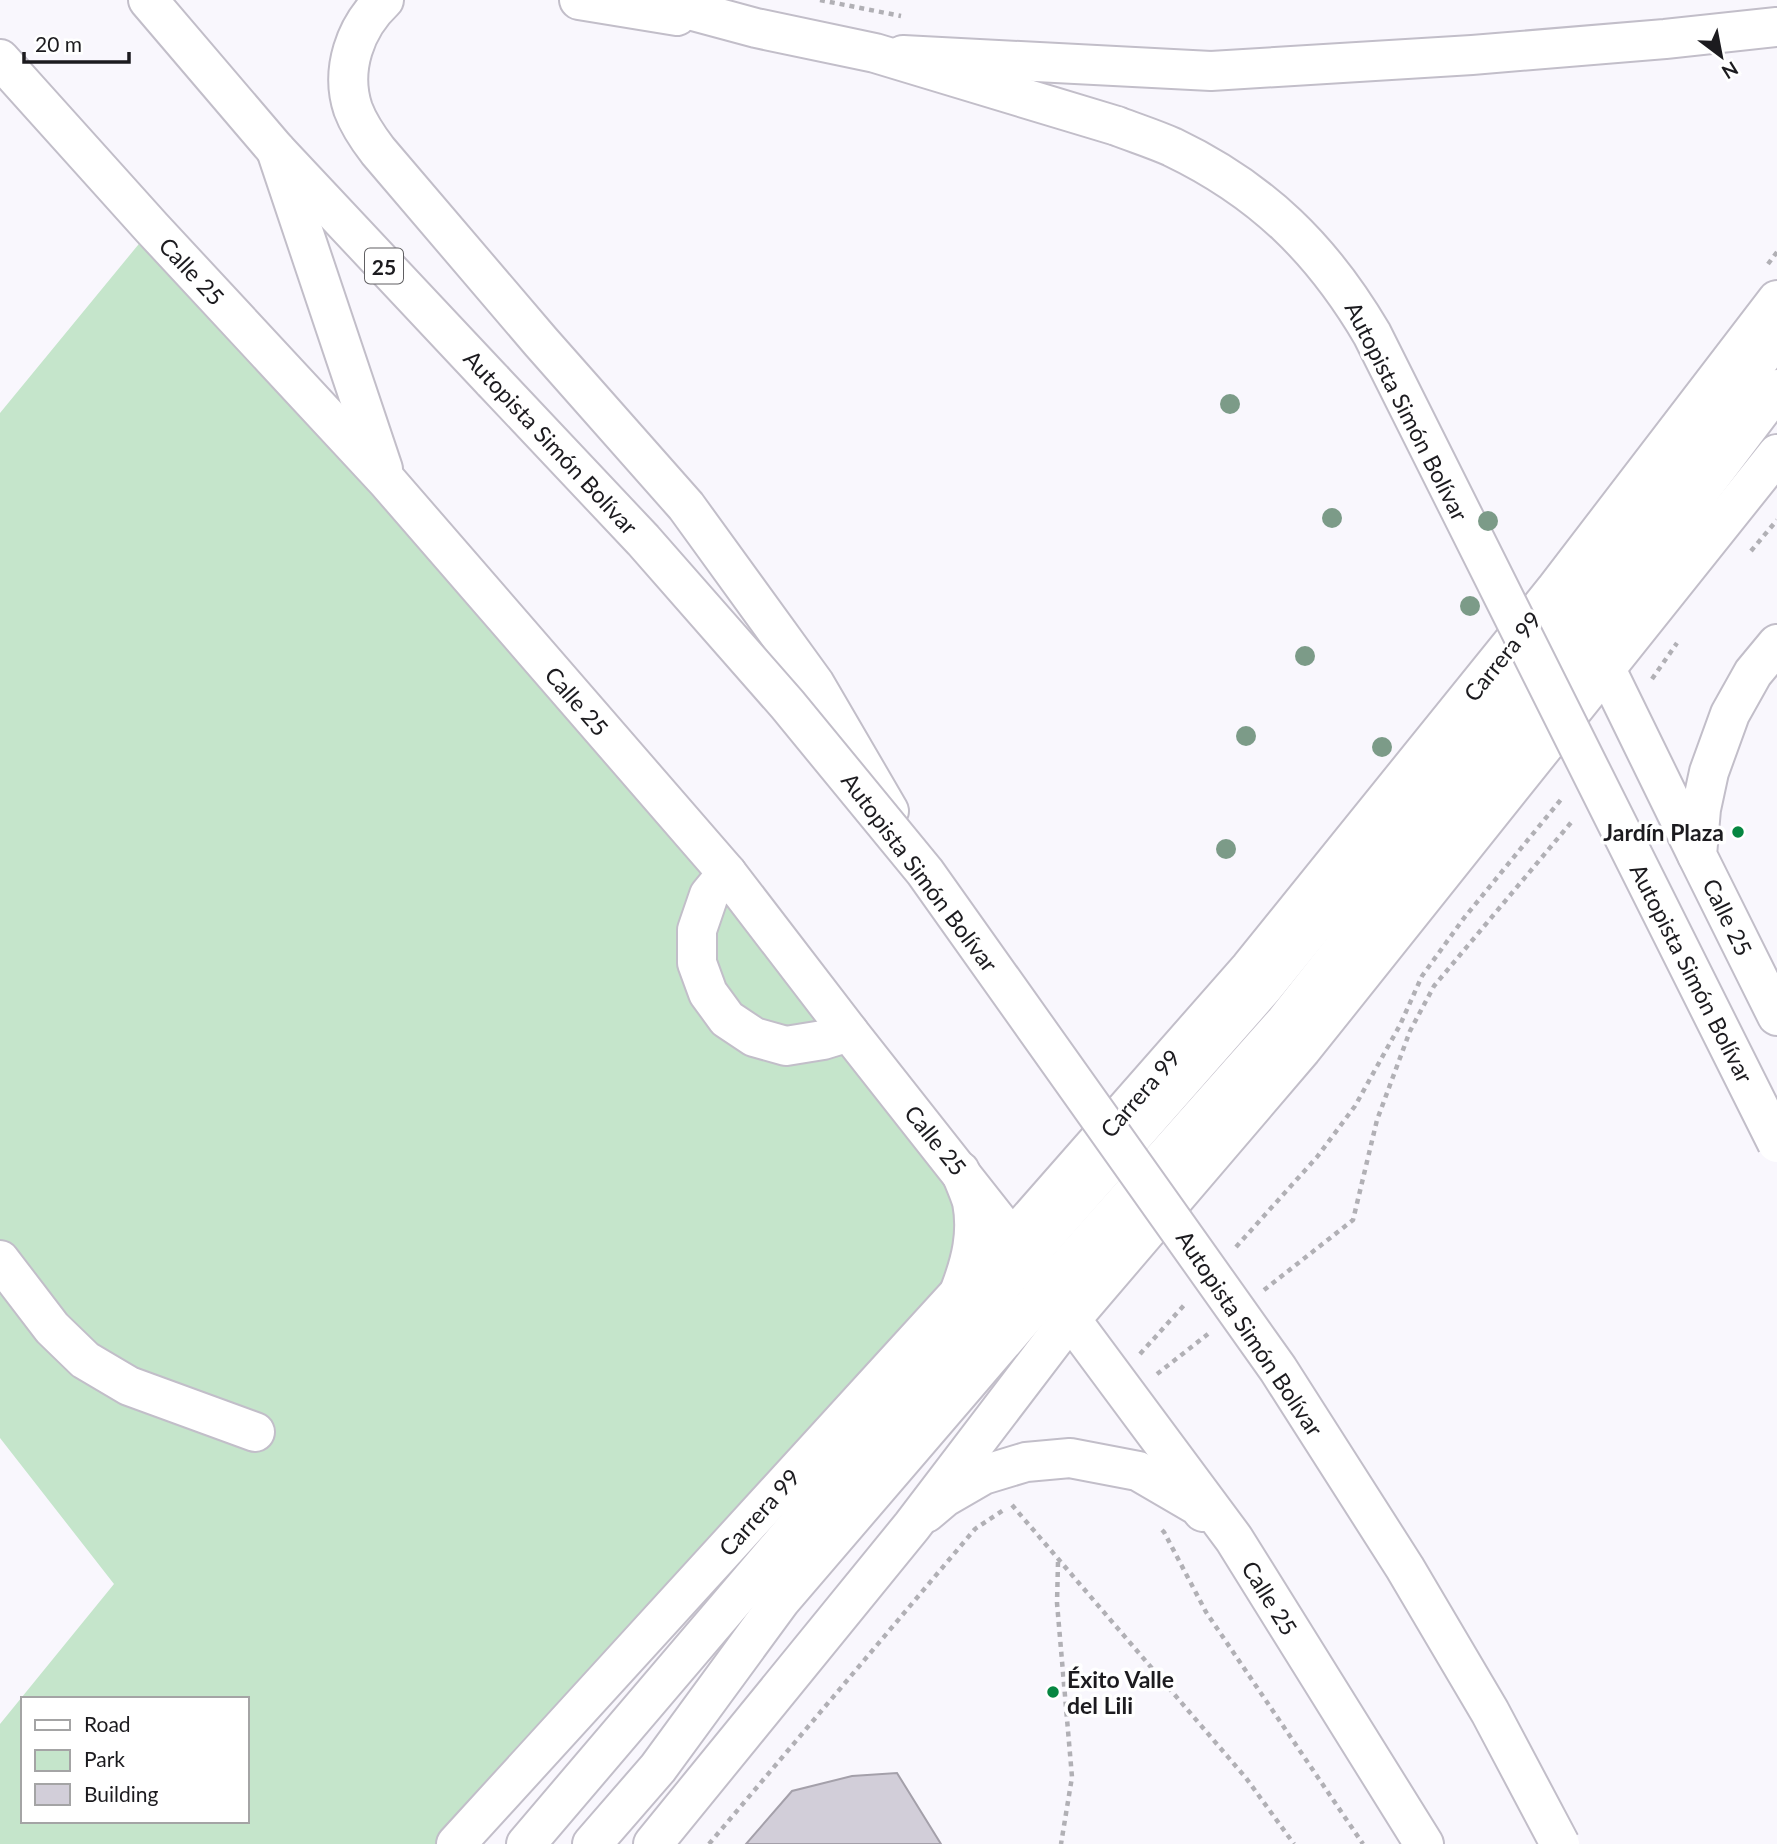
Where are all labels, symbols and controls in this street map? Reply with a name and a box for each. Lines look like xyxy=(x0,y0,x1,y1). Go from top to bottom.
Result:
scale bar xyxy=(24,21,130,65)
north arrow xyxy=(1686,21,1756,91)
text: 20 m xyxy=(35,31,82,56)
text: N xyxy=(1718,57,1743,84)
street label: Calle 25 xyxy=(154,231,230,311)
road number: 25 xyxy=(365,248,403,284)
street label: Autopista Simón Bolívar xyxy=(1340,297,1475,526)
street label: Autopista Simón Bolívar xyxy=(458,344,644,540)
street label: Carrera 99 xyxy=(1457,605,1547,707)
street label: Calle 25 xyxy=(539,661,615,741)
street label: Autopista Simón Bolívar xyxy=(836,767,1004,978)
place label: Jardín Plaza xyxy=(1603,818,1724,846)
marker: Jardín Plaza xyxy=(1730,824,1746,840)
street label: Autopista Simón Bolívar xyxy=(1625,859,1760,1088)
street label: Calle 25 xyxy=(1697,874,1759,960)
street label: Carrera 99 xyxy=(1094,1043,1186,1143)
street label: Calle 25 xyxy=(899,1099,973,1181)
street label: Autopista Simón Bolívar xyxy=(1171,1225,1330,1442)
street label: Carrera 99 xyxy=(713,1463,805,1561)
street label: Calle 25 xyxy=(1236,1556,1304,1640)
place label: Éxito Valle del Lili xyxy=(1067,1665,1174,1719)
marker: Éxito Valle del Lili xyxy=(1045,1684,1061,1700)
legend xyxy=(21,1697,248,1823)
text: Road xyxy=(84,1711,131,1736)
text: Park xyxy=(84,1746,125,1771)
text: Building xyxy=(84,1781,159,1806)

